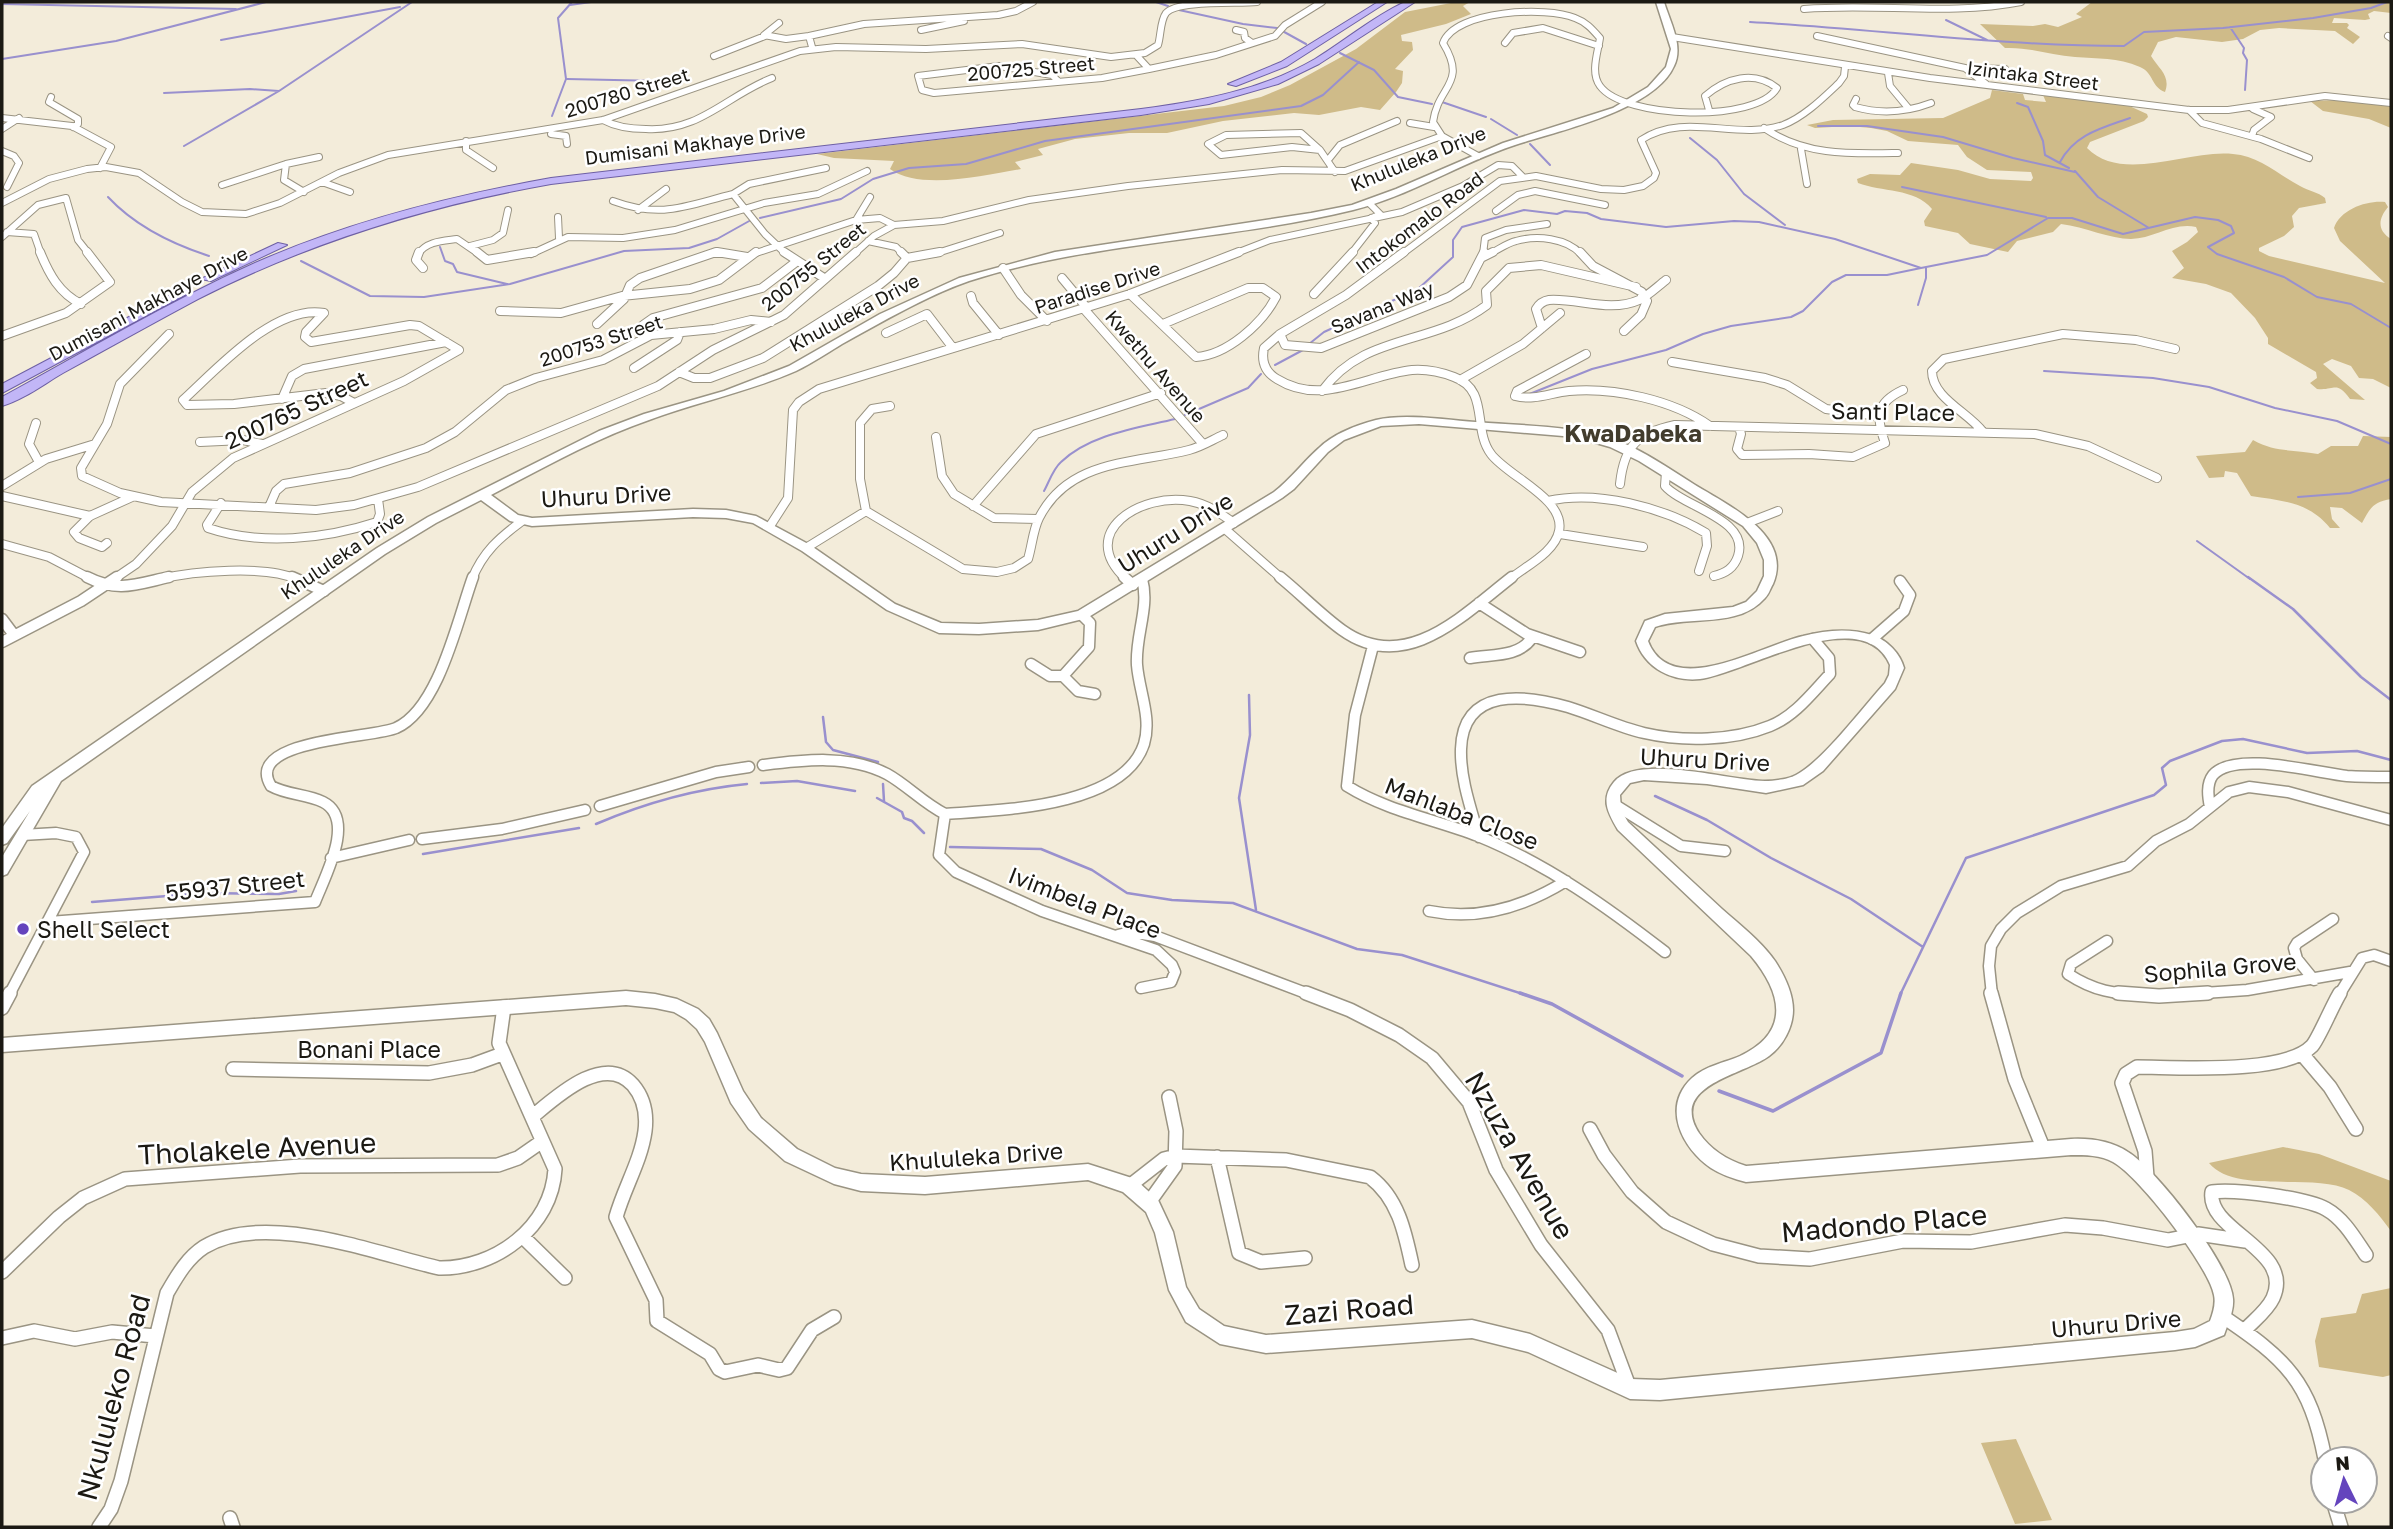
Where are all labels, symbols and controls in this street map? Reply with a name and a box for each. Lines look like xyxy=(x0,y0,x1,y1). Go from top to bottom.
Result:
street label: 200725 Street xyxy=(966,51,1096,85)
street label: Izintaka Street xyxy=(1966,55,2100,95)
street label: 200780 Street xyxy=(562,62,692,122)
street label: Dumisani Makhaye Drive xyxy=(583,119,807,169)
street label: Khululeka Drive xyxy=(1347,120,1489,196)
street label: Intokomalo Road xyxy=(1350,166,1488,278)
street label: 200755 Street xyxy=(756,217,870,315)
street label: Dumisani Makhaye Drive xyxy=(45,241,251,365)
street label: Paradise Drive xyxy=(1031,256,1163,318)
street label: Khululeka Drive xyxy=(785,268,923,356)
street label: Savana Way xyxy=(1327,276,1437,338)
street label: Kwethu Avenue xyxy=(1101,305,1211,427)
street label: 200753 Street xyxy=(537,309,665,371)
street label: 200765 Street xyxy=(220,364,372,454)
street label: Santi Place xyxy=(1831,396,1955,426)
district label: KwaDabeka xyxy=(1564,418,1702,447)
street label: Uhuru Drive xyxy=(540,478,672,512)
street label: Uhuru Drive xyxy=(1112,486,1238,578)
street label: Khululeka Drive xyxy=(276,504,408,604)
street label: Uhuru Drive xyxy=(1639,742,1771,776)
street label: Mahlaba Close xyxy=(1381,771,1543,855)
street label: Ivimbela Place xyxy=(1005,860,1165,944)
street label: 55937 Street xyxy=(164,864,306,906)
place label: Shell Select xyxy=(37,915,170,943)
marker: Shell Select xyxy=(15,921,31,937)
street label: Sophila Grove xyxy=(2143,946,2297,988)
street label: Bonani Place xyxy=(297,1035,441,1063)
street label: Nzuza Avenue xyxy=(1459,1065,1581,1245)
street label: Tholakele Avenue xyxy=(137,1125,377,1171)
street label: Khululeka Drive xyxy=(888,1136,1064,1176)
street label: Madondo Place xyxy=(1780,1198,1988,1248)
street label: Zazi Road xyxy=(1283,1287,1415,1331)
street label: Nkululeko Road xyxy=(70,1290,156,1504)
street label: Uhuru Drive xyxy=(2050,1303,2182,1343)
north arrow xyxy=(2309,1445,2379,1515)
text: N xyxy=(2334,1450,2351,1475)

